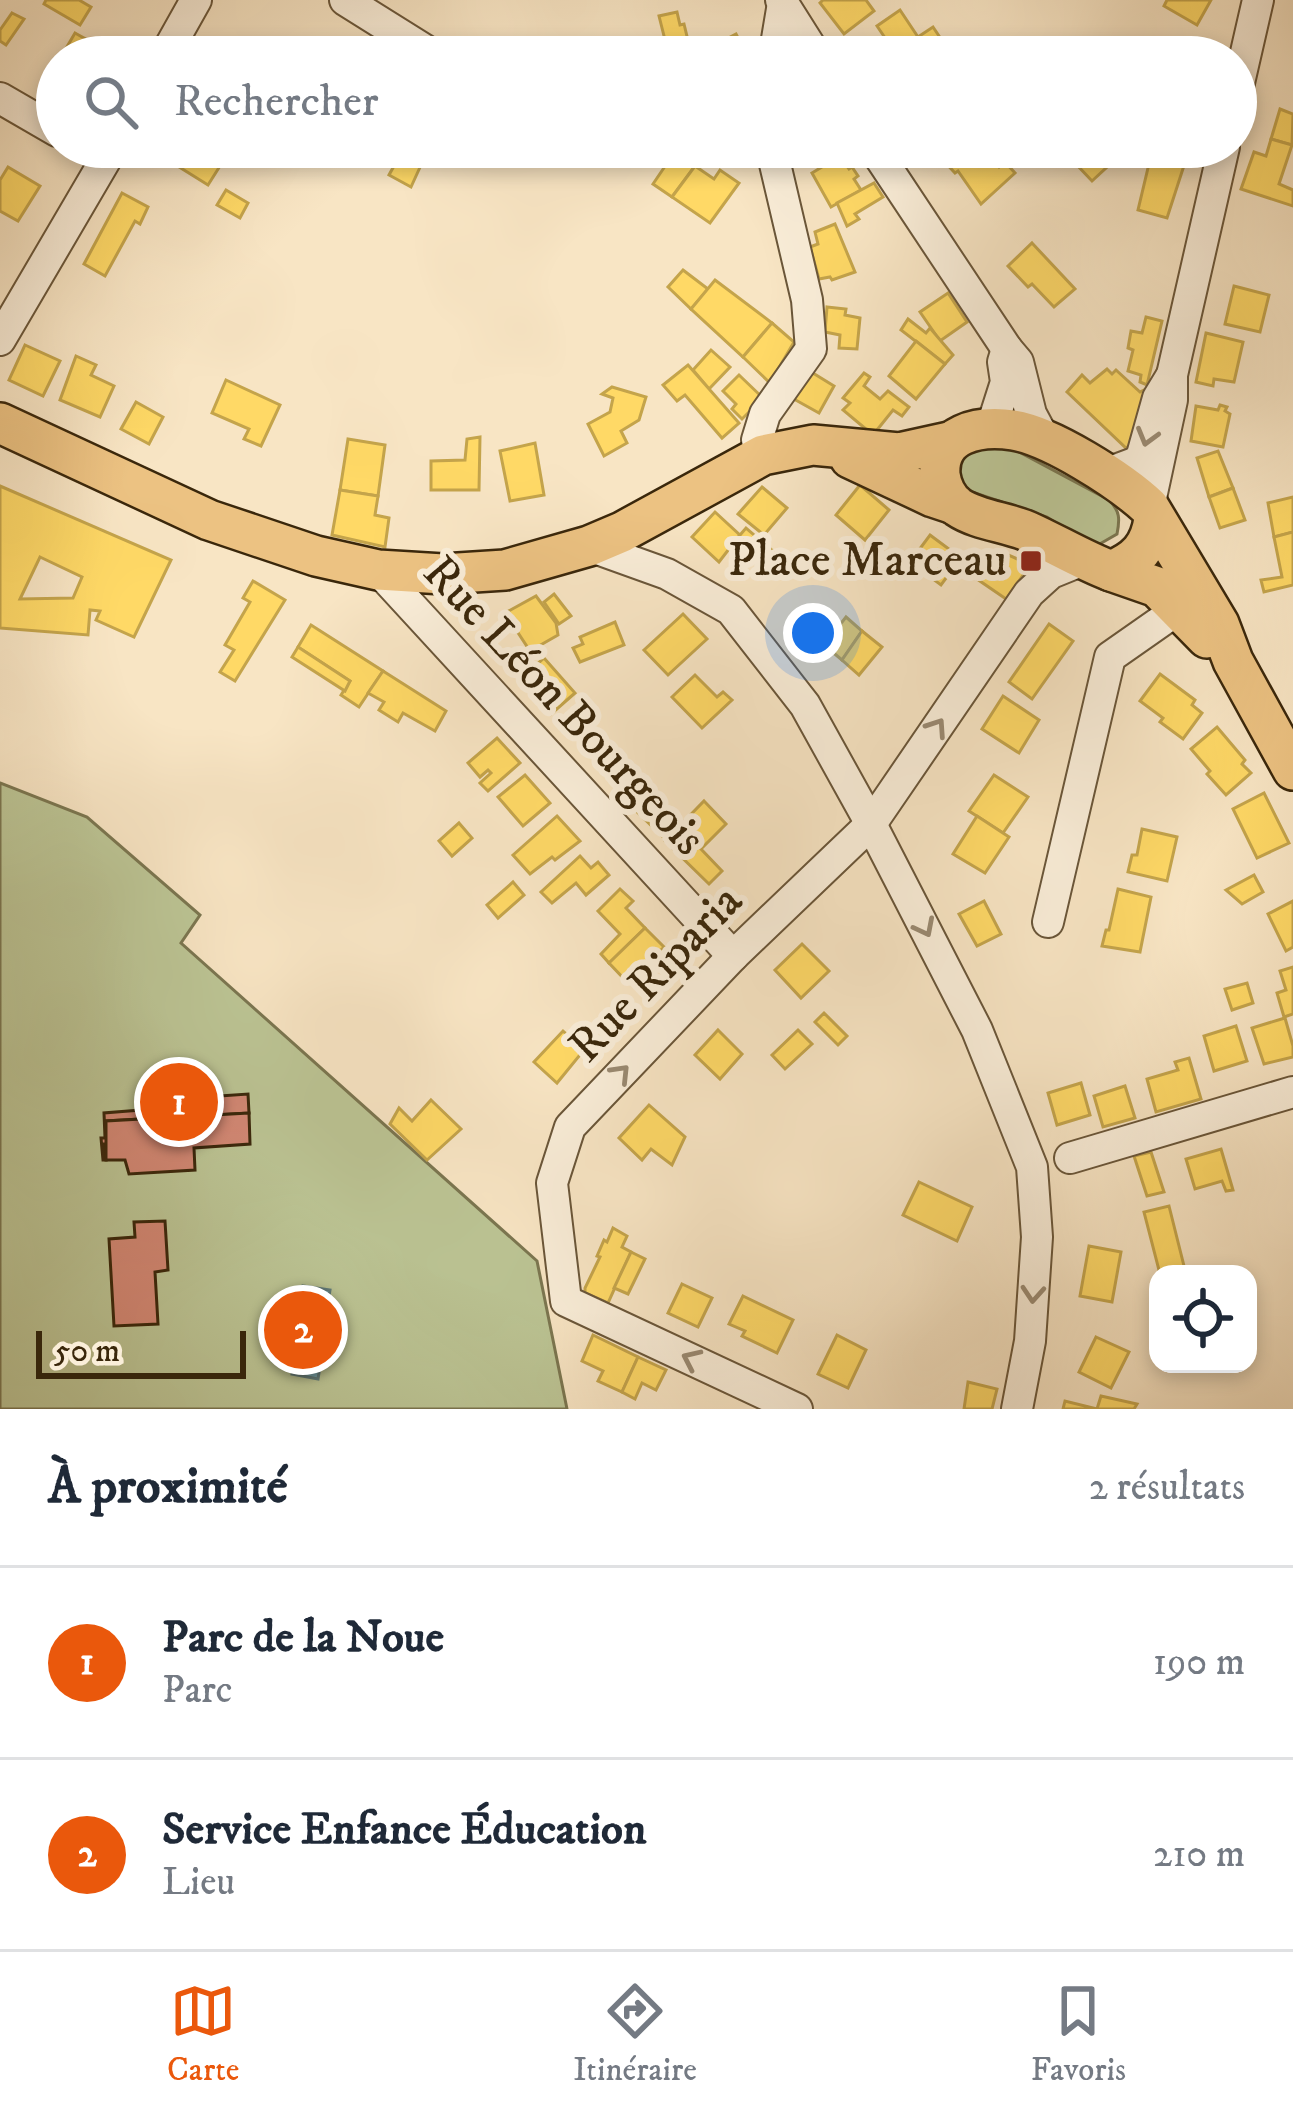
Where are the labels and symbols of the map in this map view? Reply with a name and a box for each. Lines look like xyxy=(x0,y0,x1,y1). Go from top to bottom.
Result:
one-way arrow xyxy=(1137,426,1162,446)
place label: Place Marceau xyxy=(728,531,1007,591)
street label: Rue Léon Bourgeois xyxy=(410,544,718,868)
marker: Place Marceau xyxy=(1018,548,1044,574)
your location xyxy=(783,603,843,663)
one-way arrow xyxy=(923,719,945,741)
street label: Rue Riparia xyxy=(556,872,756,1076)
one-way arrow xyxy=(910,915,933,937)
pin: 1 xyxy=(140,1057,218,1147)
one-way arrow xyxy=(607,1065,629,1087)
pin: 2 xyxy=(264,1285,342,1375)
one-way arrow xyxy=(1021,1285,1047,1304)
scale bar xyxy=(36,1325,246,1378)
one-way arrow xyxy=(682,1350,703,1374)

